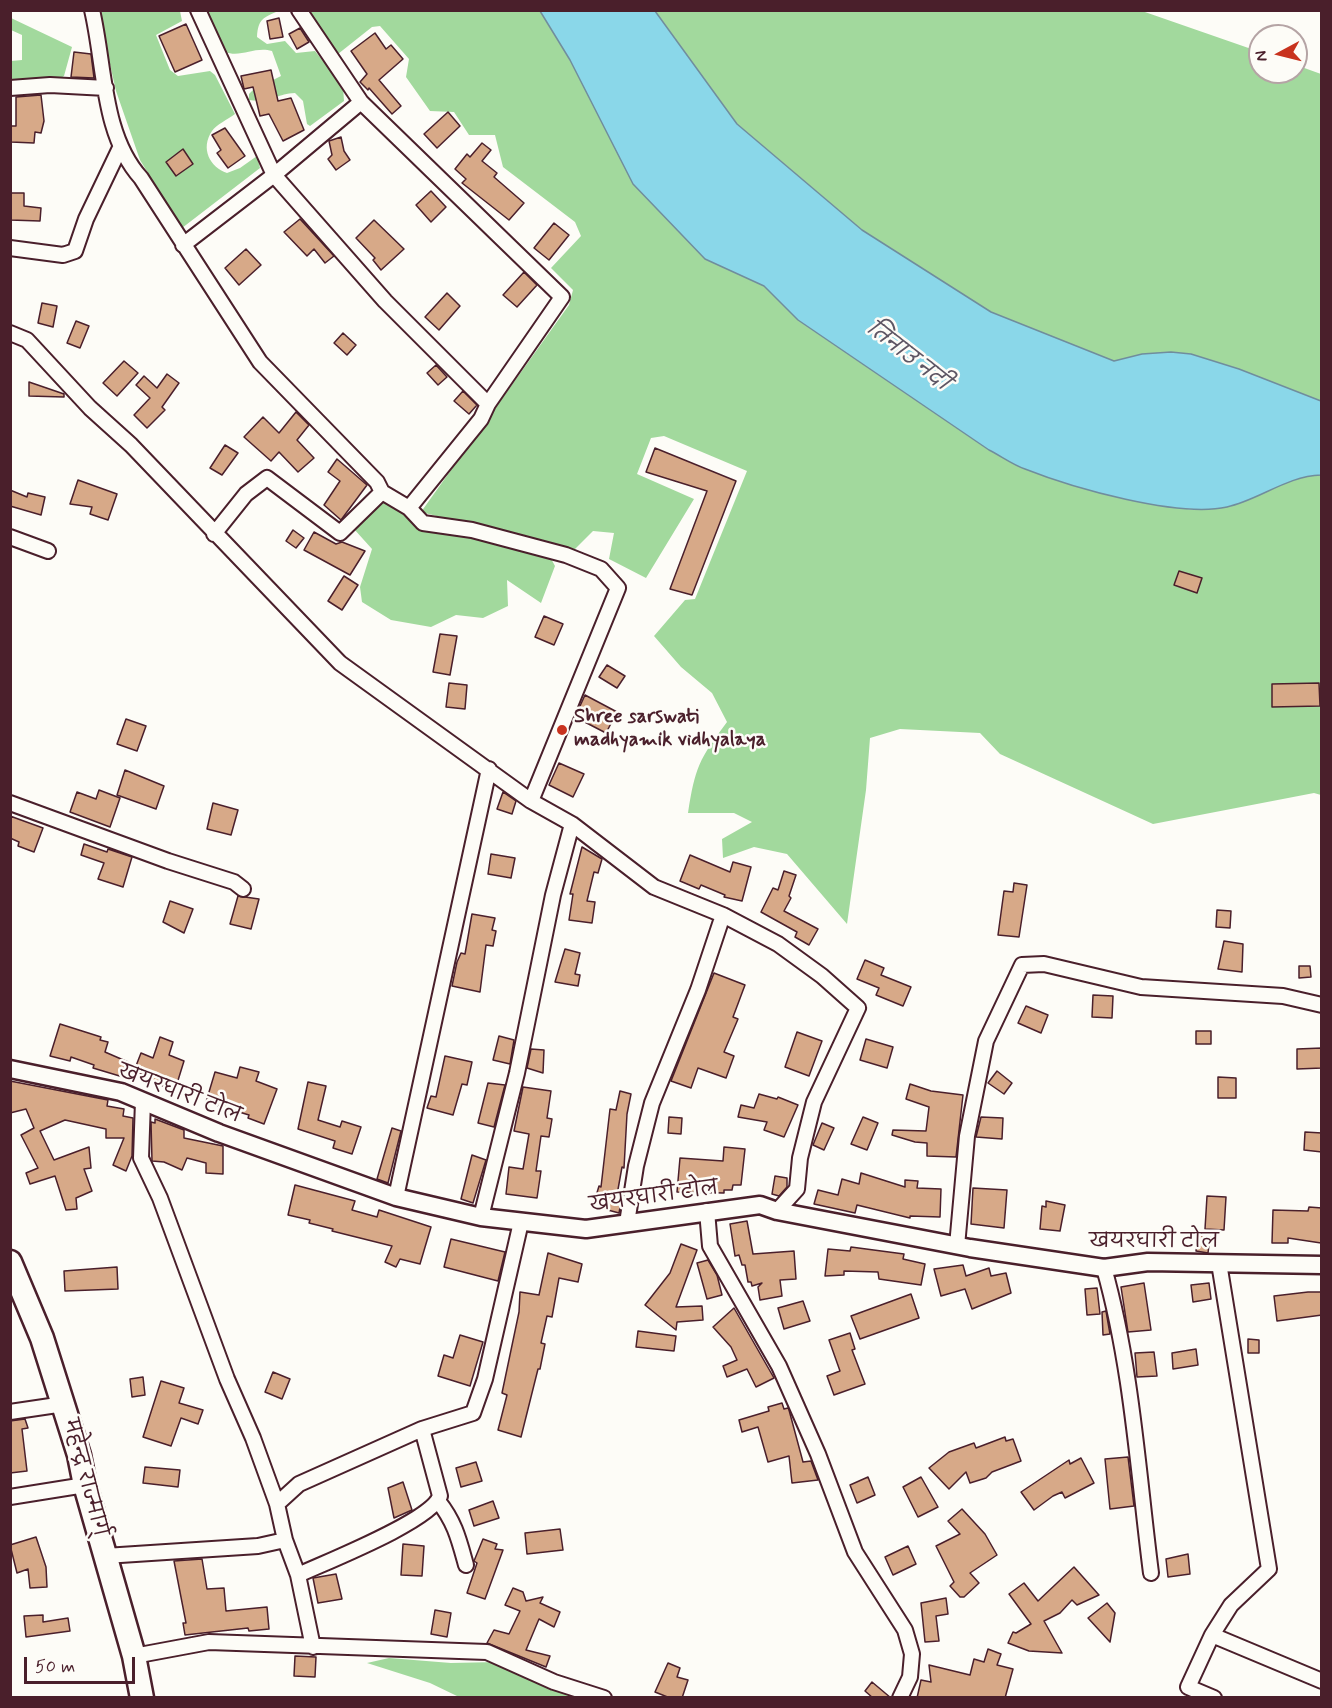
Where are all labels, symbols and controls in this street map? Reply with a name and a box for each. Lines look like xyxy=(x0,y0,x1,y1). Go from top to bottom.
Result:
north arrow xyxy=(1248,24,1308,84)
text: N xyxy=(1251,49,1273,63)
water label: तिनाउ नदी xyxy=(861,317,953,397)
place label: Shree sarswati madhyamik vidhyalaya xyxy=(574,706,766,753)
marker: Shree sarswati madhyamik vidhyalaya xyxy=(555,723,569,737)
street label: खयरघारी टोल xyxy=(114,1061,244,1129)
street label: खयरघारी टोल xyxy=(588,1177,720,1219)
street label: खयरघारी टोल xyxy=(1089,1231,1219,1255)
street label: महेन्द्र राज्मार्ग् xyxy=(57,1416,111,1540)
scale bar xyxy=(27,1645,138,1683)
text: 50 m xyxy=(35,1655,75,1679)

